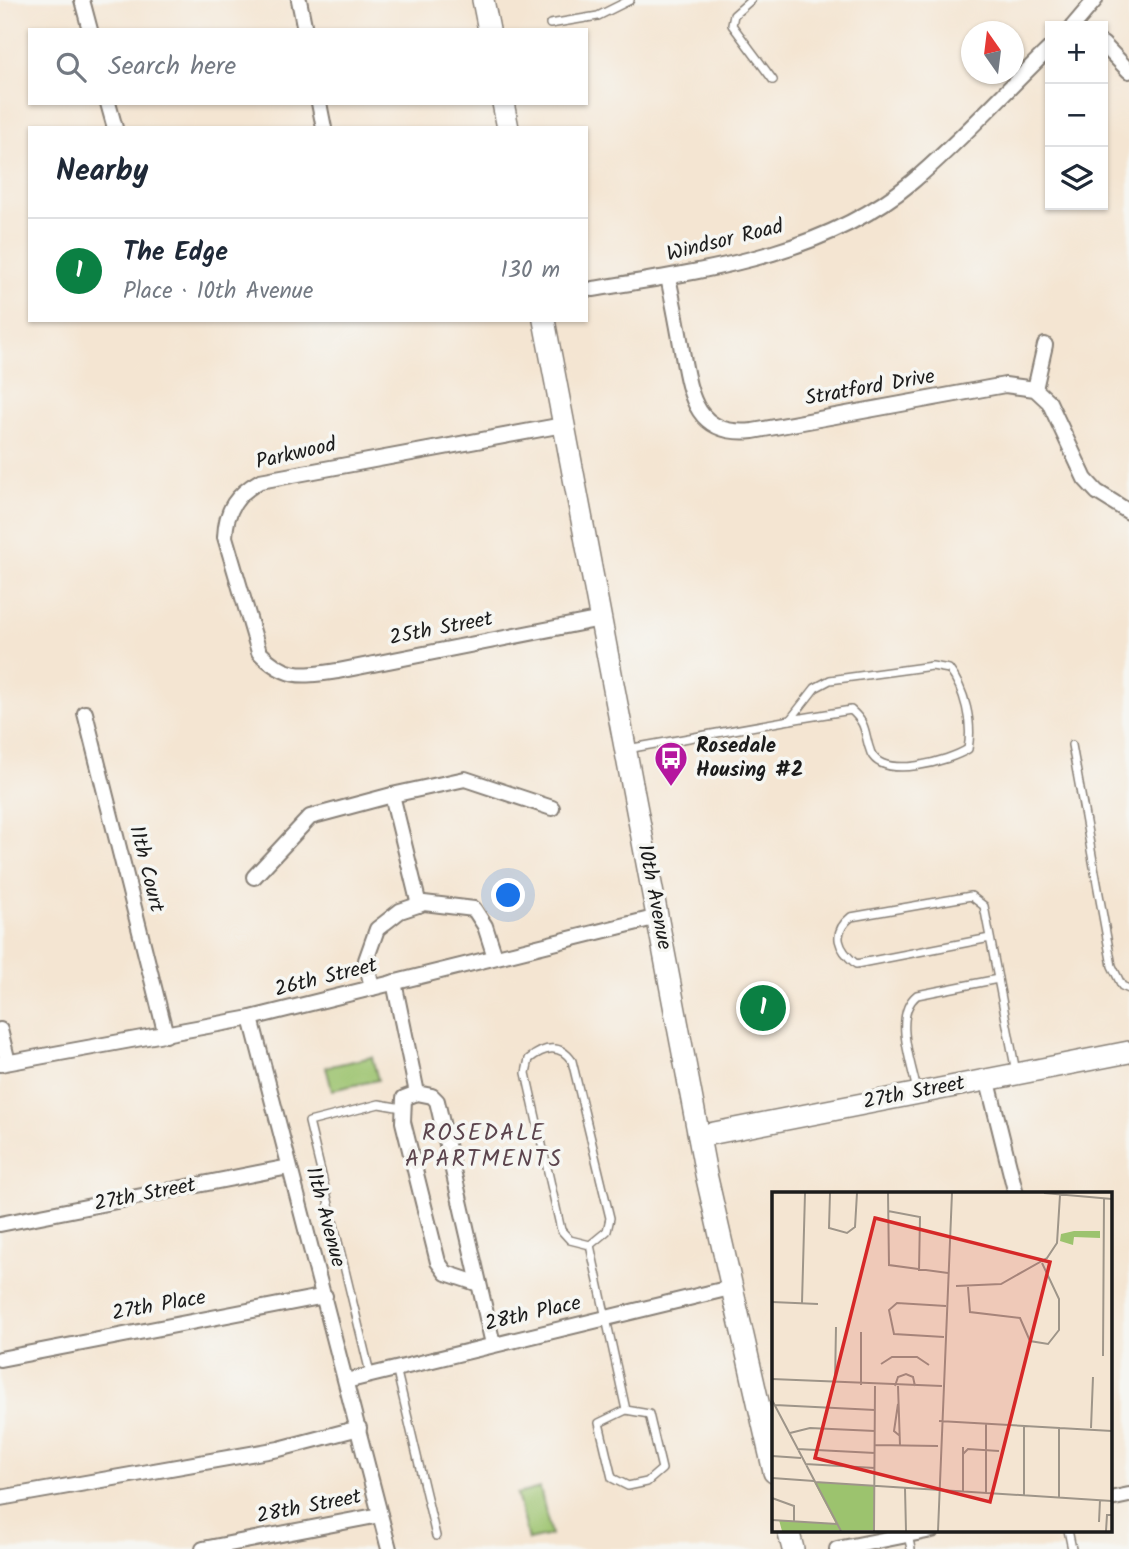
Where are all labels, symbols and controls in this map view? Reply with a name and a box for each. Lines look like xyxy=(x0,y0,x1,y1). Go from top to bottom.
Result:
north arrow xyxy=(961,21,1024,84)
map controls xyxy=(1045,21,1108,210)
button: + xyxy=(1045,21,1108,84)
search box xyxy=(28,28,588,105)
text: Search here xyxy=(108,46,236,88)
icon: search xyxy=(52,48,90,86)
button: − xyxy=(1045,84,1108,147)
button: layers xyxy=(1045,147,1108,210)
text: Nearby xyxy=(56,148,148,196)
street label: Windsor Road xyxy=(663,210,787,271)
text: The Edge xyxy=(123,232,228,274)
text: 1 xyxy=(76,253,82,289)
text: 130 m xyxy=(501,253,560,289)
text: Place · 10th Avenue xyxy=(123,274,313,310)
street label: Stratford Drive xyxy=(802,360,938,416)
street label: Parkwood xyxy=(252,429,340,479)
street label: 25th Street xyxy=(387,603,496,655)
place label: Rosedale Housing #2 xyxy=(696,730,803,787)
bus stop icon: Rosedale Housing #2 xyxy=(652,739,690,788)
street label: 11th Court xyxy=(119,822,173,917)
street label: 10th Avenue xyxy=(628,841,680,953)
your location xyxy=(491,878,525,912)
street label: 26th Street xyxy=(271,949,382,1007)
pin: 1 xyxy=(740,982,786,1034)
street label: 27th Street xyxy=(860,1067,969,1119)
district label: ROSEDALE APARTMENTS xyxy=(405,1116,563,1178)
street label: 11th Avenue xyxy=(296,1163,354,1271)
street label: 27th Street xyxy=(91,1169,200,1221)
inset map xyxy=(772,1192,1112,1532)
street label: 27th Place xyxy=(109,1281,209,1330)
street label: 28th Place xyxy=(482,1287,585,1341)
street label: 28th Street xyxy=(254,1481,365,1533)

